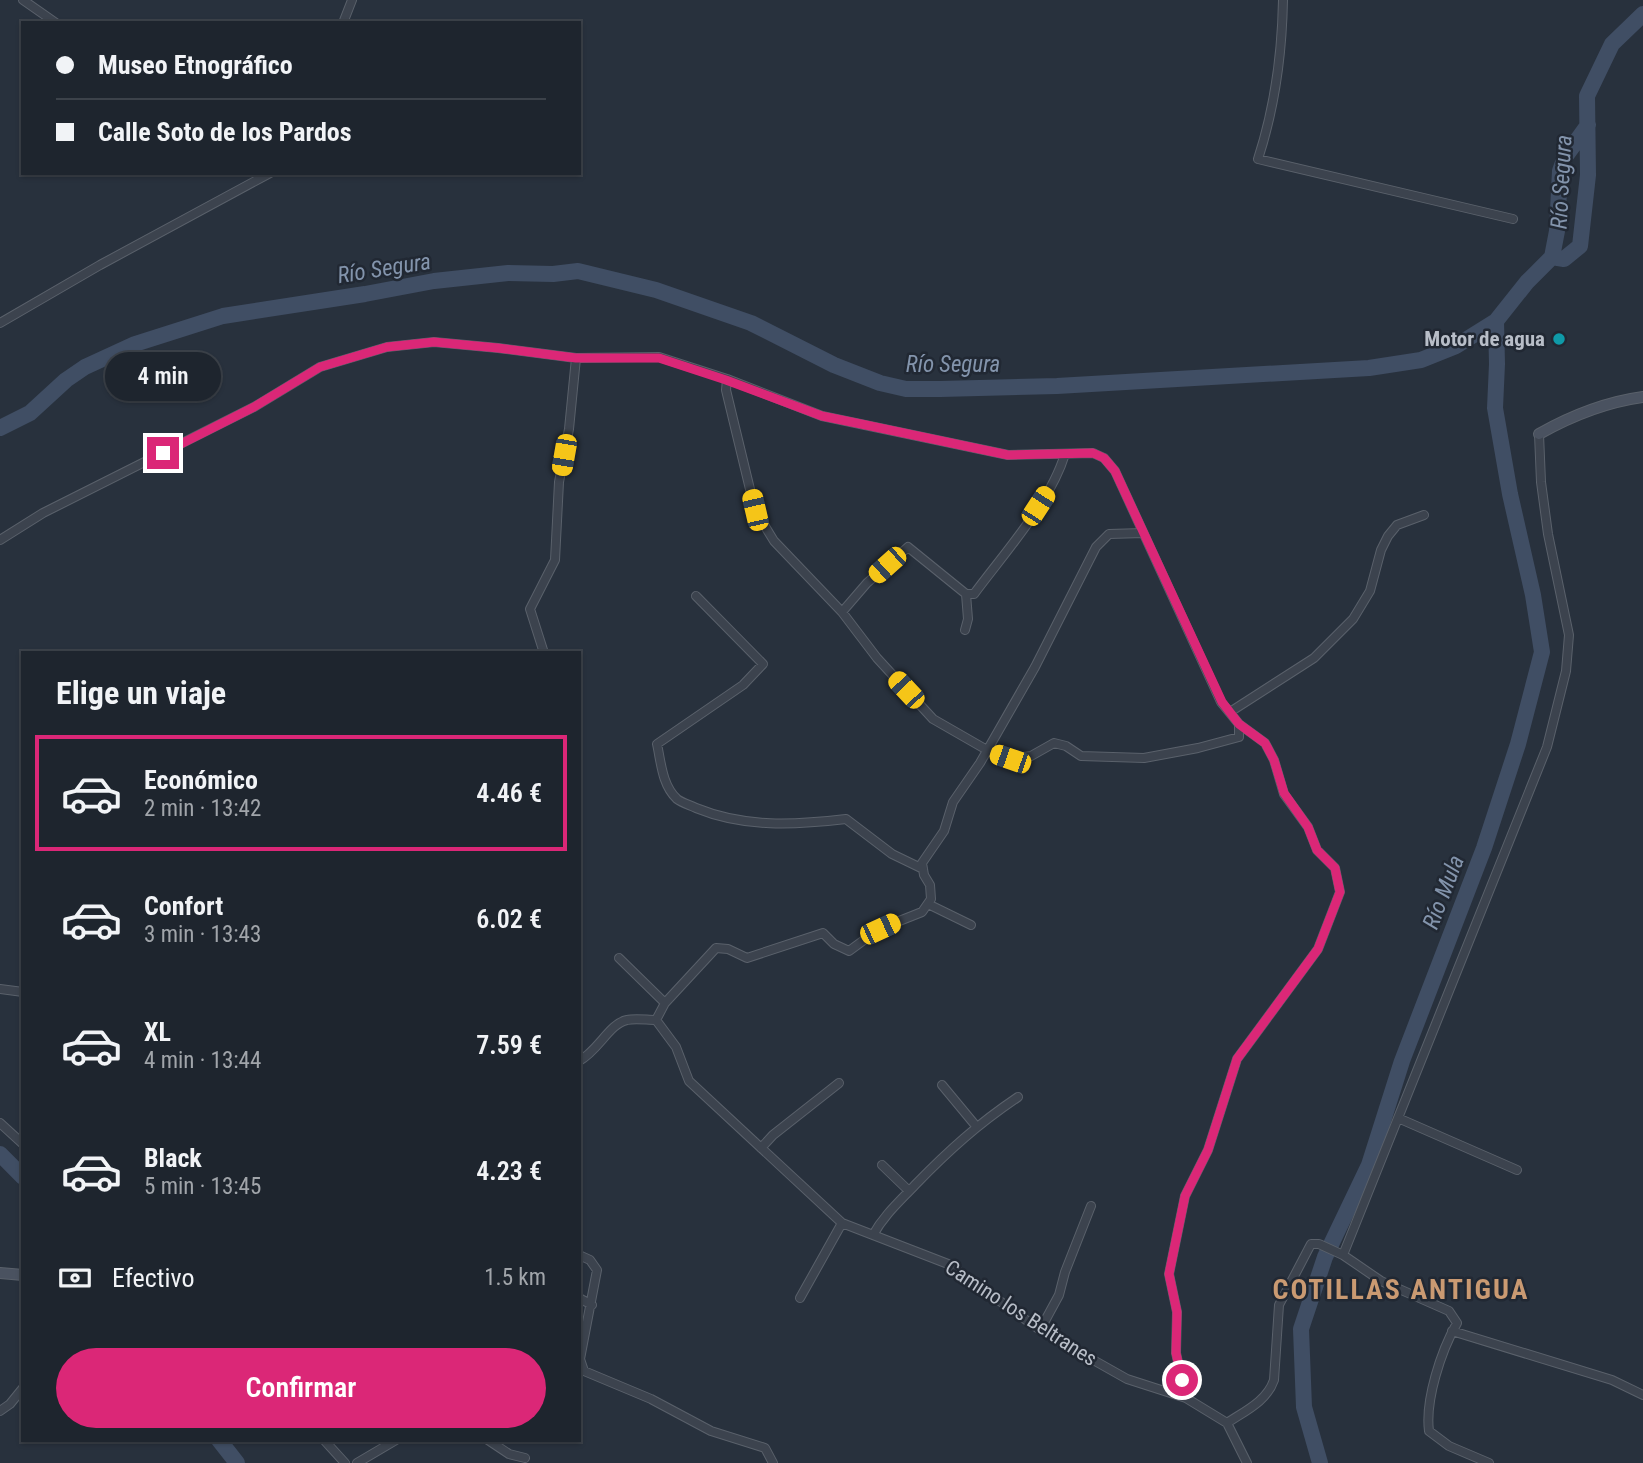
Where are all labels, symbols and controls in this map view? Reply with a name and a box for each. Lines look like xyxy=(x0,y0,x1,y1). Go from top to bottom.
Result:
text: Museo Etnográfico xyxy=(98,50,293,80)
text: Calle Soto de los Pardos xyxy=(98,117,352,147)
water label: Río Segura xyxy=(1546,134,1577,230)
water label: Río Segura xyxy=(335,248,433,289)
place label: Motor de agua xyxy=(1424,327,1545,351)
marker: Motor de agua xyxy=(1551,331,1567,347)
callout: 4 min xyxy=(105,351,221,400)
water label: Río Segura xyxy=(906,351,1000,378)
text: 4 min xyxy=(138,363,188,390)
car xyxy=(551,432,578,478)
route end xyxy=(147,437,179,469)
car xyxy=(1018,483,1059,529)
car xyxy=(741,487,770,533)
car xyxy=(865,543,910,587)
car xyxy=(884,667,929,713)
text: Elige un viaje xyxy=(56,674,226,712)
car xyxy=(987,742,1034,776)
icon: car xyxy=(60,762,123,825)
text: Económico xyxy=(144,765,258,795)
text: 4.46 € xyxy=(476,778,542,808)
text: 2 min · 13:42 xyxy=(144,795,261,822)
water label: Río Mula xyxy=(1417,851,1470,933)
icon: car xyxy=(60,888,123,951)
text: Confort xyxy=(144,891,223,921)
text: 6.02 € xyxy=(476,904,542,934)
car xyxy=(857,911,904,947)
text: 3 min · 13:43 xyxy=(144,921,261,948)
icon: car xyxy=(60,1014,123,1077)
text: XL xyxy=(144,1017,171,1047)
text: 7.59 € xyxy=(476,1030,542,1060)
text: 4 min · 13:44 xyxy=(144,1047,261,1074)
icon: car xyxy=(60,1140,123,1203)
text: Black xyxy=(144,1143,202,1173)
text: 4.23 € xyxy=(476,1156,542,1186)
text: 5 min · 13:45 xyxy=(144,1173,261,1200)
street label: Camino los Beltranes xyxy=(941,1255,1101,1371)
icon: cash xyxy=(56,1259,94,1297)
text: Efectivo xyxy=(112,1263,194,1293)
text: 1.5 km xyxy=(484,1264,546,1291)
district label: COTILLAS ANTIGUA xyxy=(1273,1273,1529,1306)
button: Confirmar xyxy=(56,1348,546,1428)
route start xyxy=(1166,1364,1198,1396)

